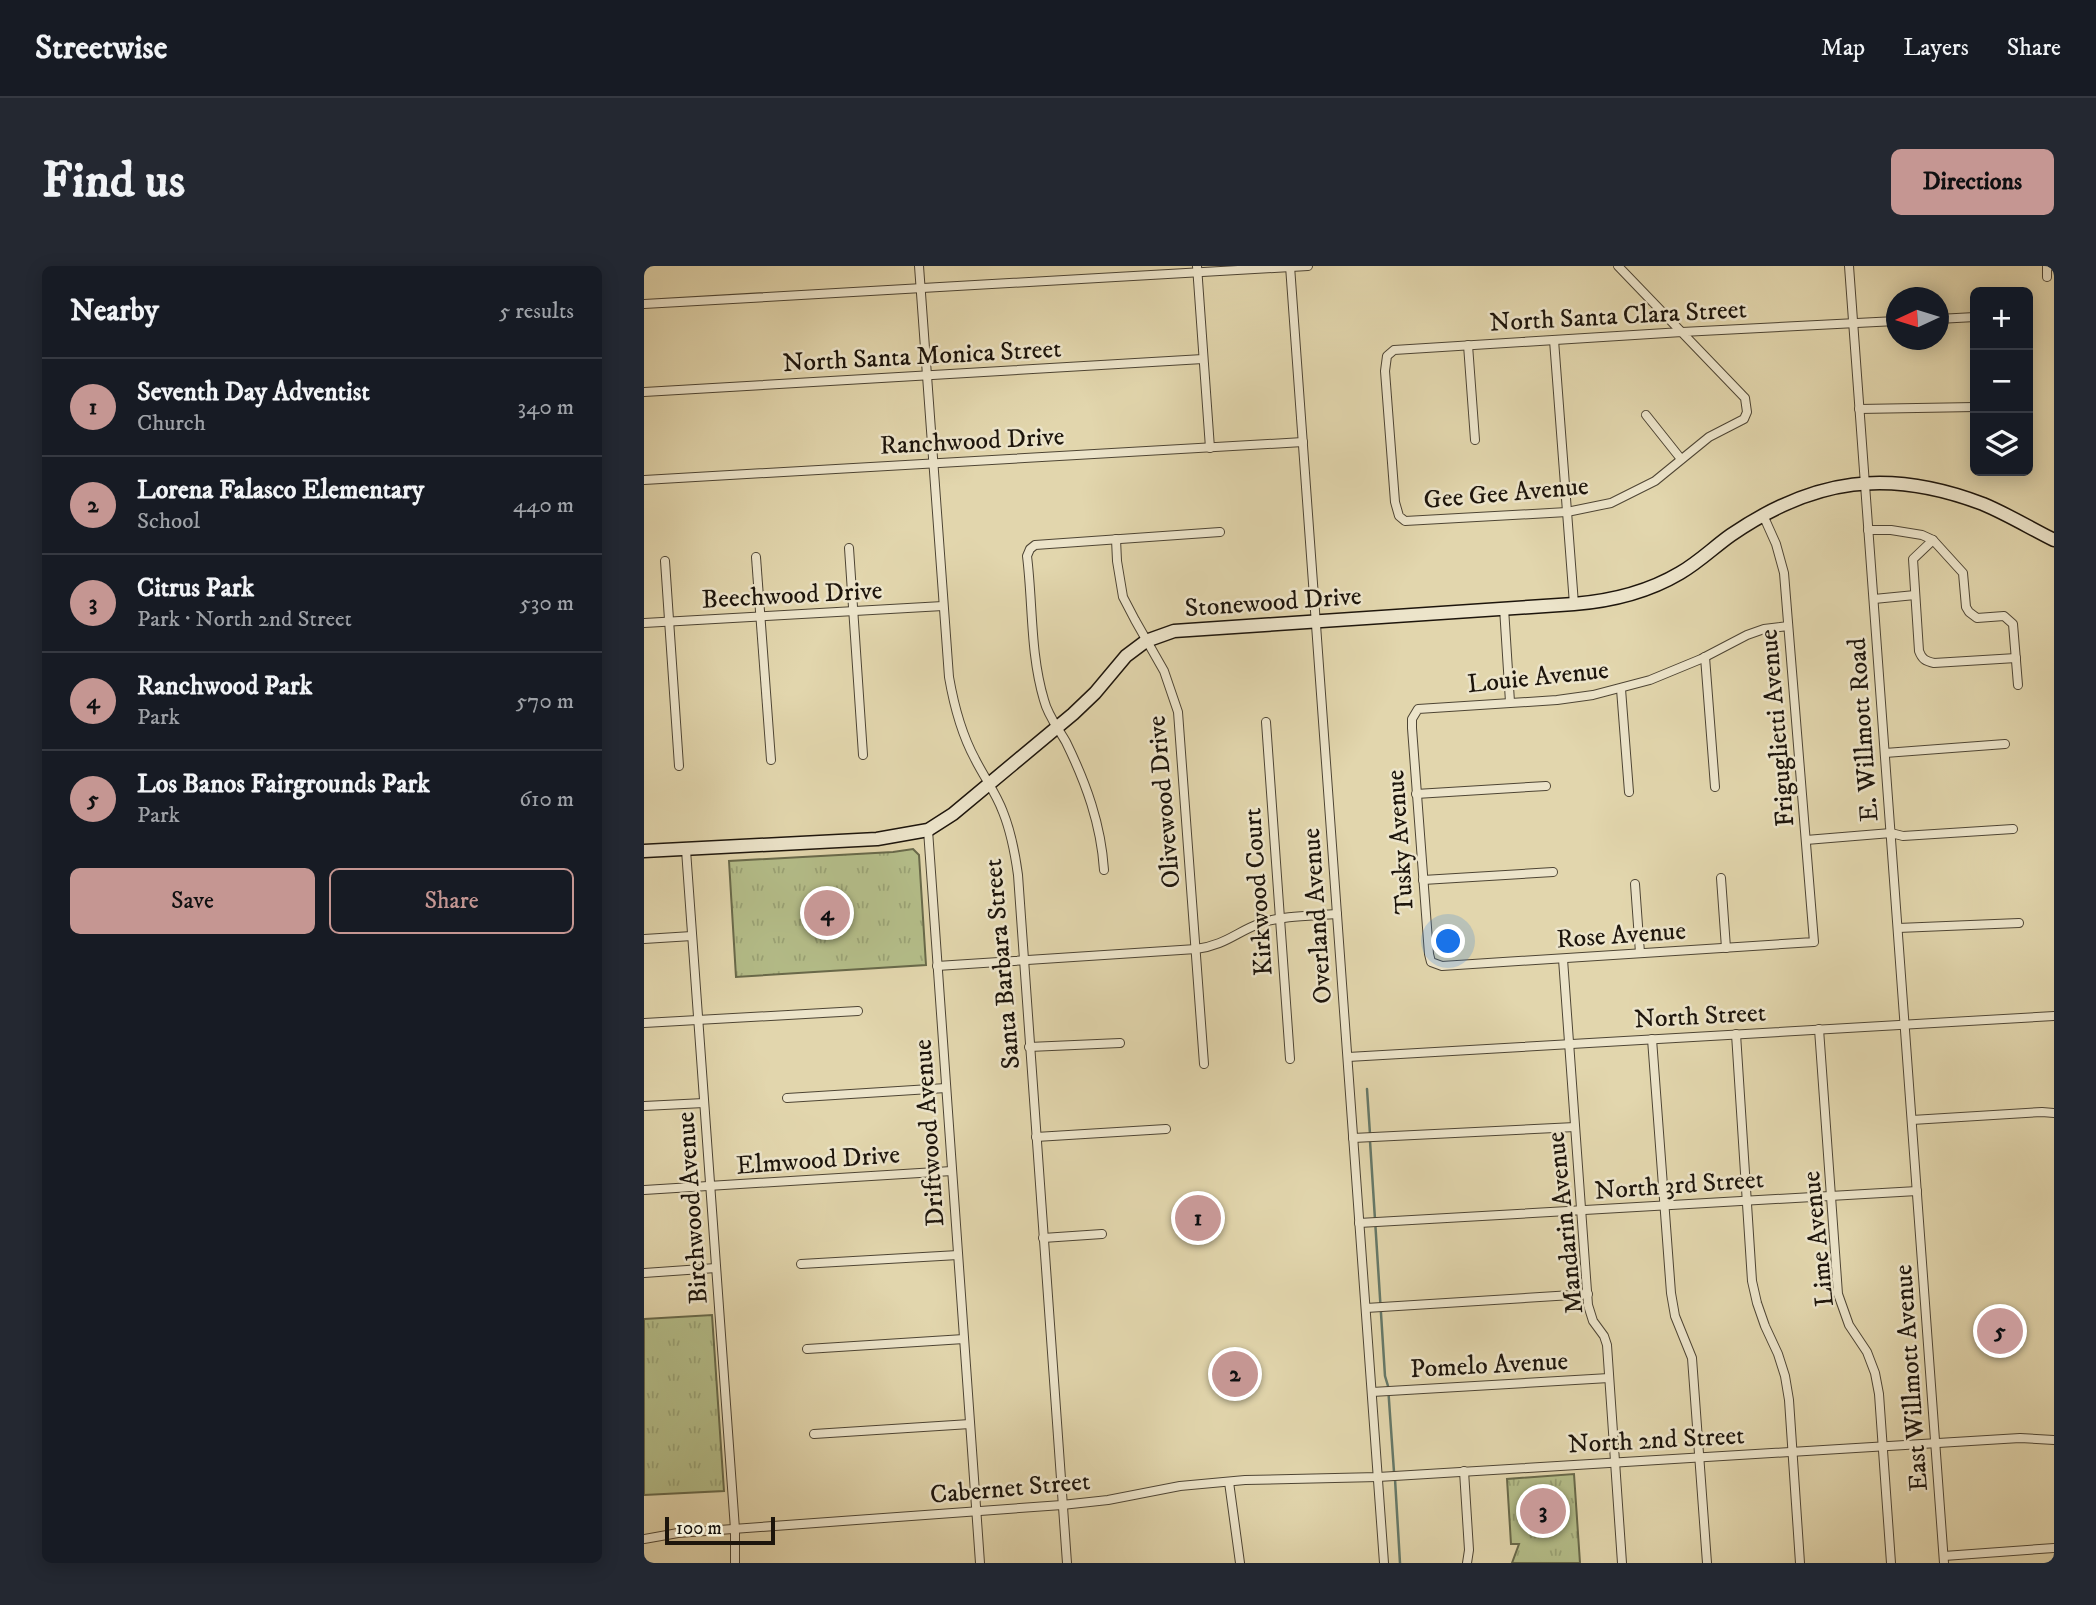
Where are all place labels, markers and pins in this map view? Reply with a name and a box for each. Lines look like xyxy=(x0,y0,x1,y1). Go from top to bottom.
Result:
pin: 4 xyxy=(804,887,850,939)
pin: 1 xyxy=(1175,1192,1221,1244)
pin: 5 xyxy=(1977,1305,2023,1357)
pin: 2 xyxy=(1212,1348,1258,1400)
pin: 3 xyxy=(1520,1485,1566,1537)

